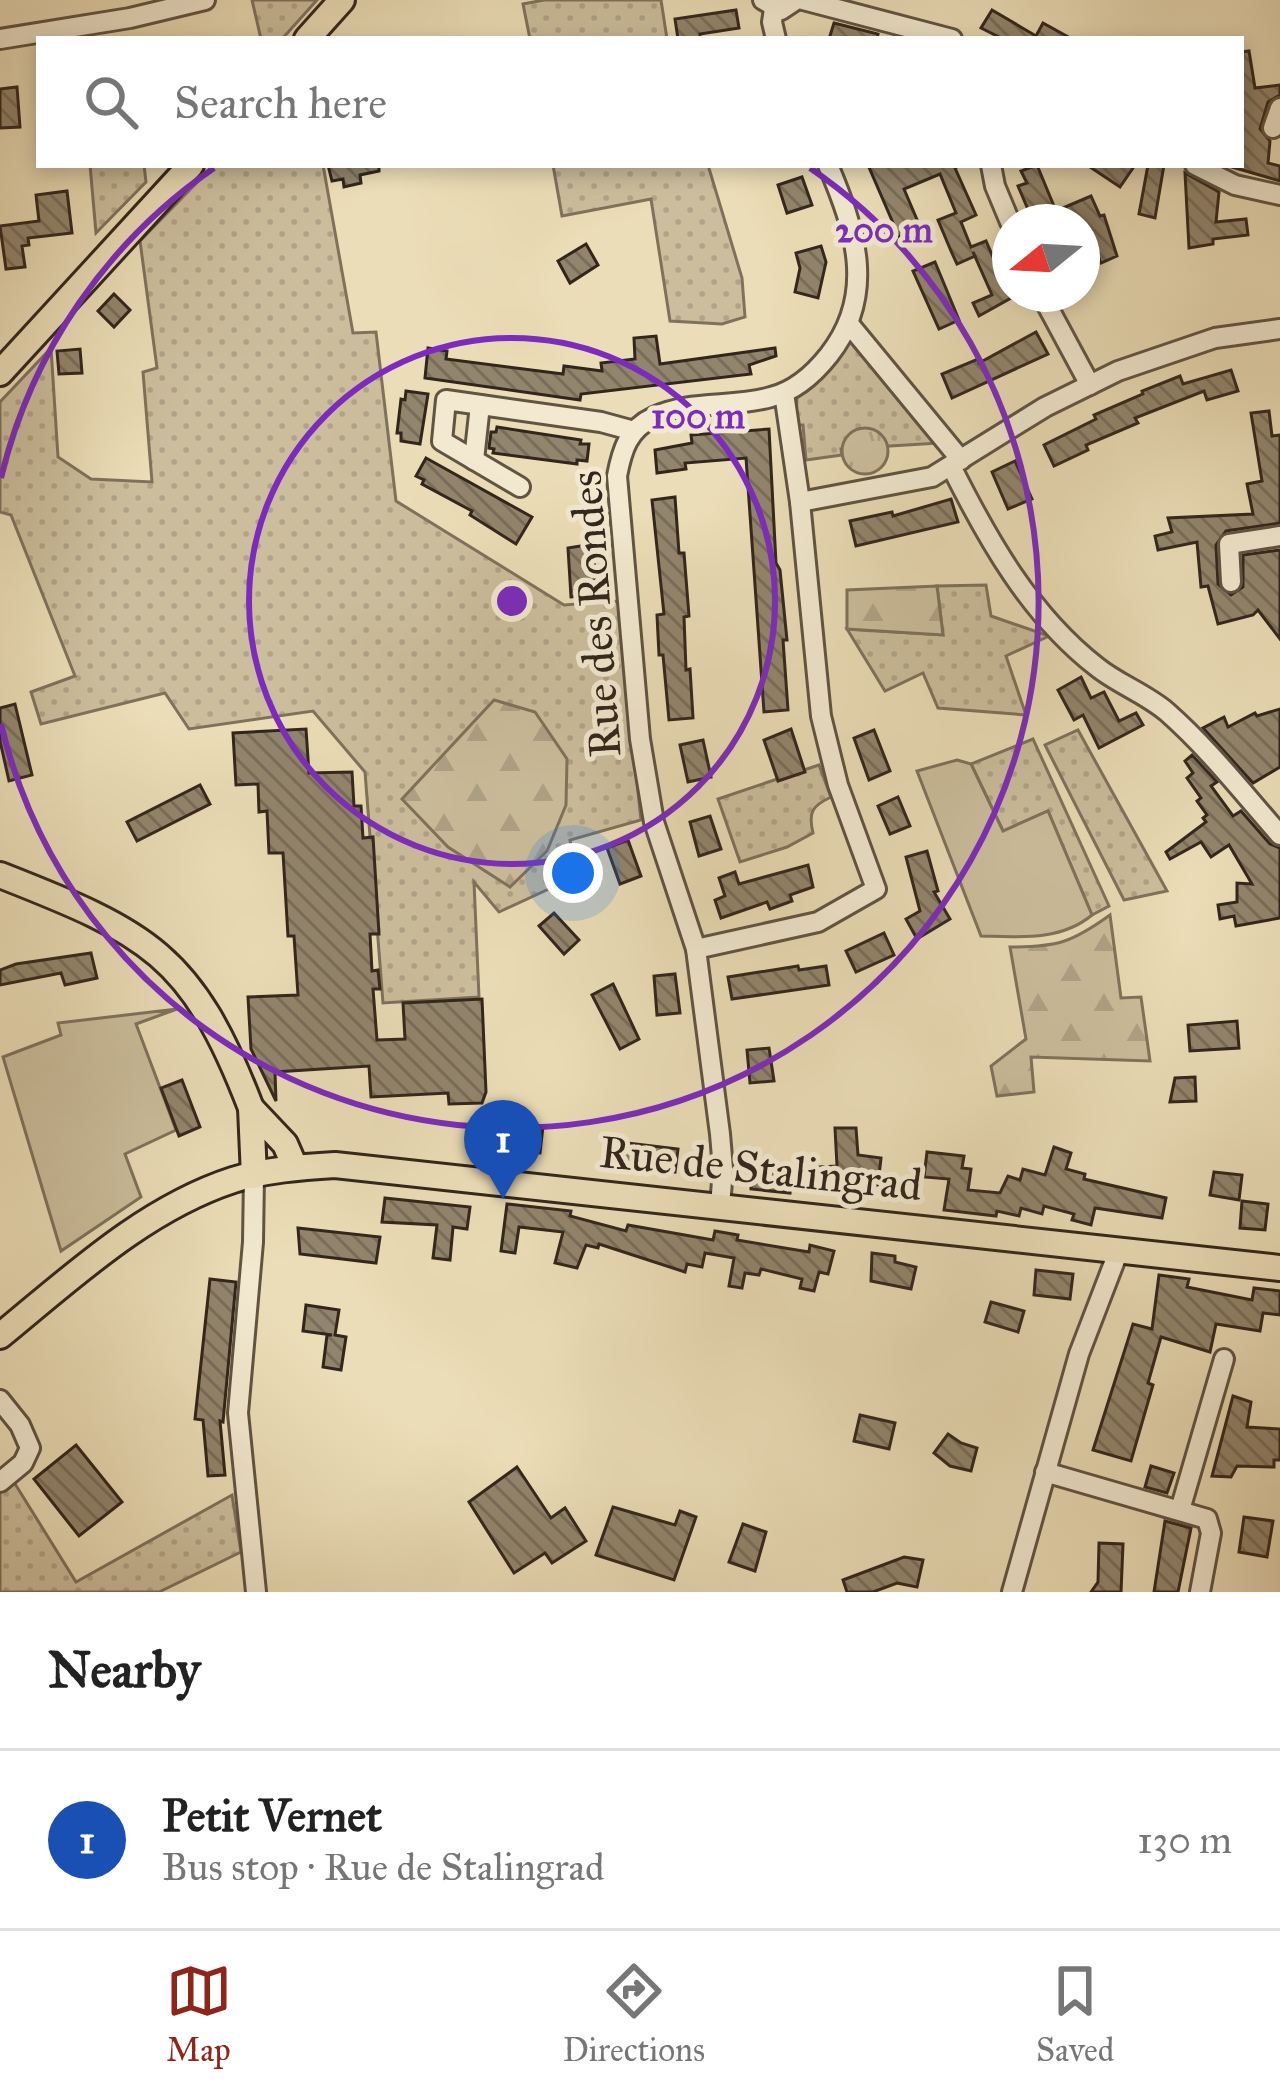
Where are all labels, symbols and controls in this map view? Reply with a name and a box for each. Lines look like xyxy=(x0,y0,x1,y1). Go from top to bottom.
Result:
search box xyxy=(36,36,1244,168)
icon: search xyxy=(78,69,144,135)
text: Search here xyxy=(174,75,387,130)
north arrow xyxy=(992,204,1100,312)
text: 200 m xyxy=(835,208,934,252)
text: 100 m xyxy=(651,394,746,438)
street label: Rue des Rondes xyxy=(558,469,632,759)
centre of rings xyxy=(491,580,533,622)
your location xyxy=(543,843,603,903)
pin: 1 xyxy=(464,1100,542,1199)
street label: Rue de Stalingrad xyxy=(597,1124,925,1212)
text: Nearby xyxy=(48,1639,200,1701)
text: Petit Vernet xyxy=(162,1788,382,1843)
text: 1 xyxy=(79,1816,95,1864)
text: 130 m xyxy=(1137,1816,1232,1864)
text: Bus stop · Rue de Stalingrad xyxy=(162,1843,605,1891)
tab: Map xyxy=(166,1958,232,2070)
tab: Directions xyxy=(563,1958,705,2070)
tab: Saved xyxy=(1036,1958,1114,2070)

